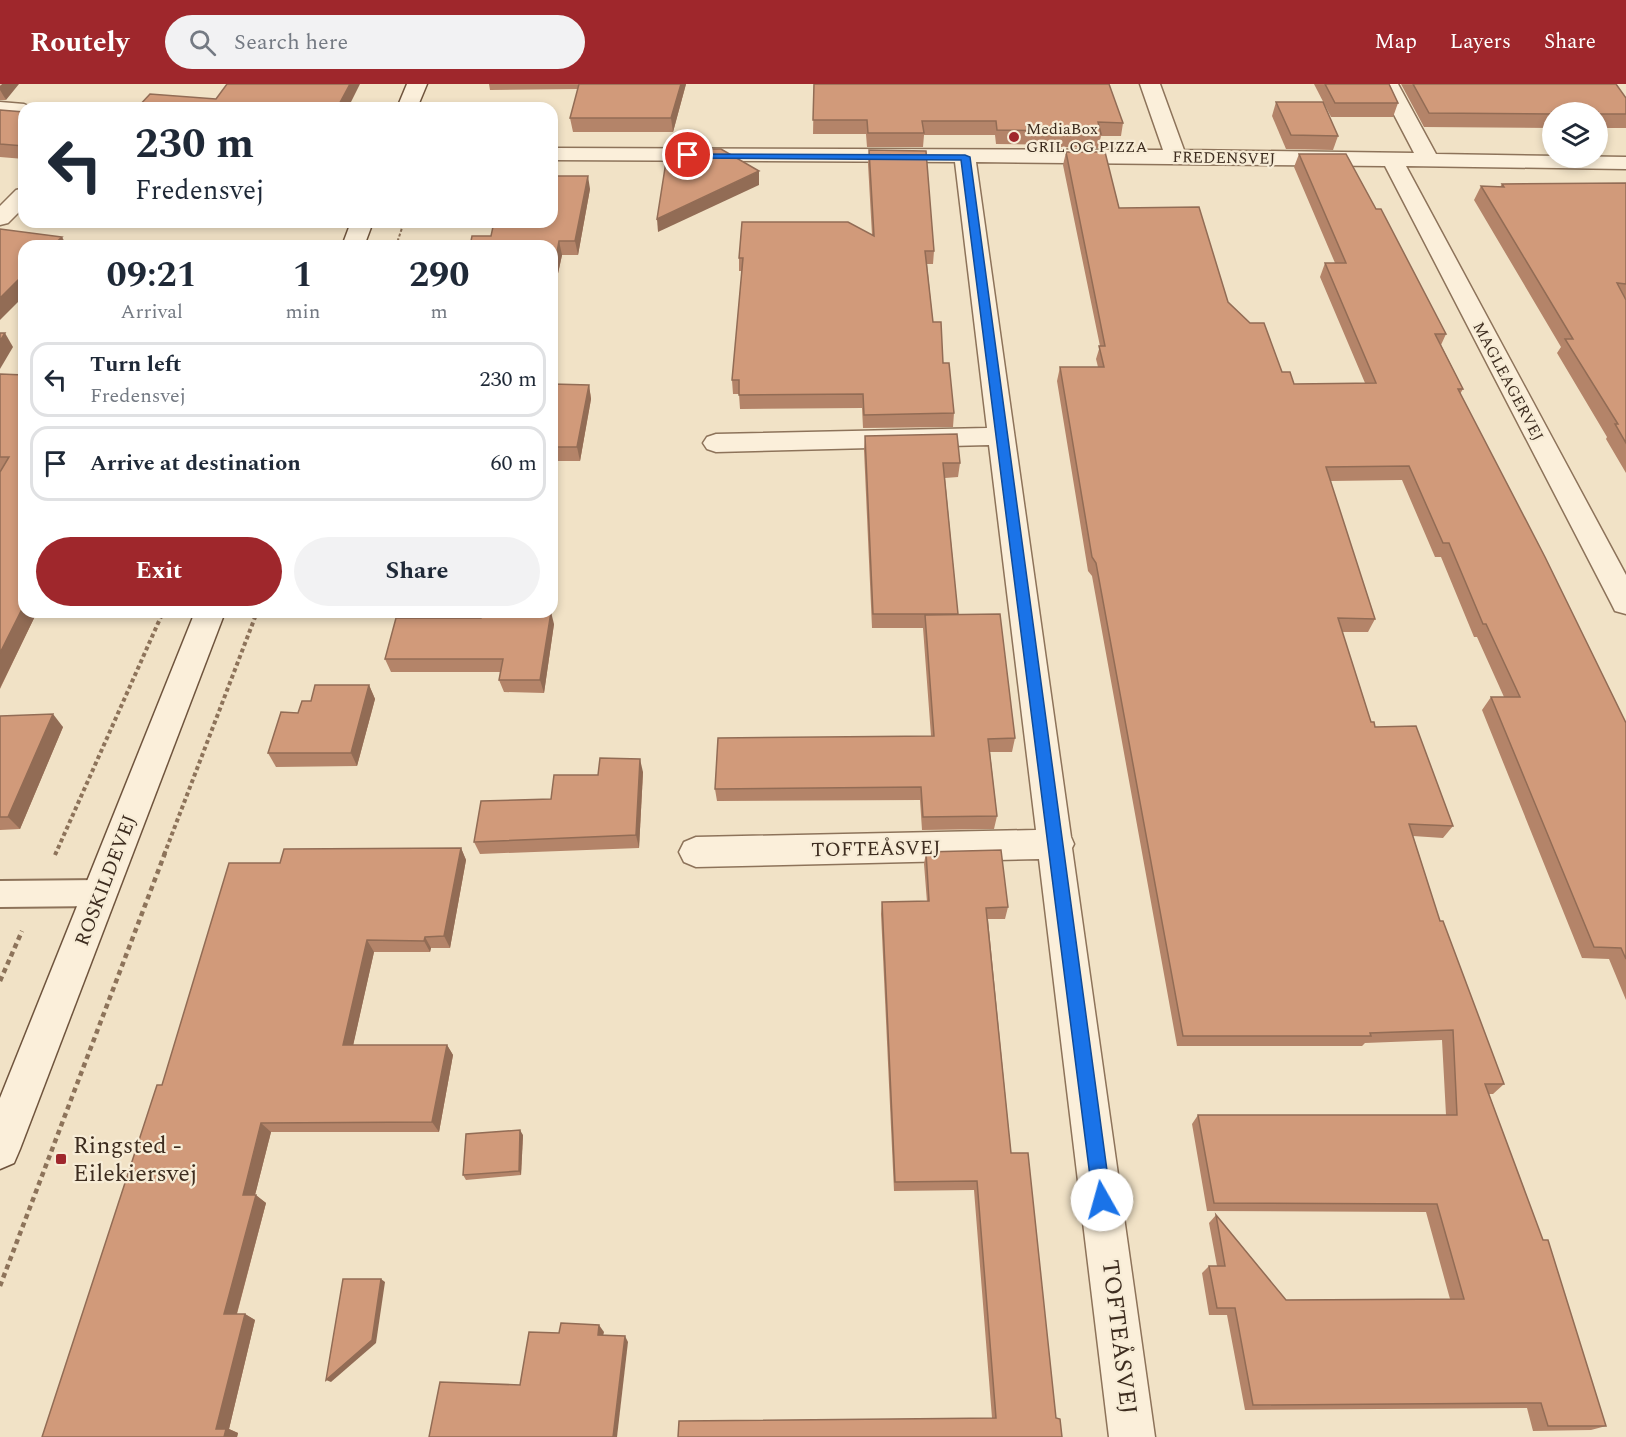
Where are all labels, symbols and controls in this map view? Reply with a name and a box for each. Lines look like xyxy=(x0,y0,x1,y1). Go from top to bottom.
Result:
search box xyxy=(165,15,585,69)
text: Routely xyxy=(30,21,129,64)
icon: search xyxy=(186,26,219,59)
text: Search here xyxy=(234,26,348,59)
text: Map xyxy=(1375,26,1417,58)
text: Layers xyxy=(1450,26,1511,58)
text: Share xyxy=(1544,26,1596,58)
map controls xyxy=(1542,102,1608,168)
button: layers xyxy=(1542,102,1608,168)
text: 230 m xyxy=(135,113,254,176)
place label: MediaBox GRIL OG PIZZA xyxy=(1026,117,1147,159)
icon: left xyxy=(36,126,114,204)
pin xyxy=(662,129,713,180)
marker: MediaBox GRIL OG PIZZA xyxy=(1007,130,1021,144)
icon: arrive xyxy=(671,138,704,171)
street label: FREDENSVEJ xyxy=(1172,145,1276,171)
text: Fredensvej xyxy=(135,170,265,212)
text: 09:21 xyxy=(106,248,197,303)
text: 1 xyxy=(293,248,313,303)
text: 290 xyxy=(409,248,469,303)
text: Arrival xyxy=(121,297,183,327)
text: min xyxy=(285,297,320,327)
text: m xyxy=(431,297,448,327)
street label: MAGLEAGERVEJ xyxy=(1466,317,1550,446)
text: Turn left xyxy=(90,348,182,381)
icon: left xyxy=(39,363,72,396)
text: 230 m xyxy=(480,363,537,396)
text: Fredensvej xyxy=(90,381,186,411)
icon: arrive xyxy=(39,447,72,480)
text: Arrive at destination xyxy=(90,447,301,480)
text: 60 m xyxy=(491,447,537,480)
button: Exit xyxy=(36,537,282,606)
button: Share xyxy=(294,537,540,606)
street label: ROSKILDEVEJ xyxy=(67,810,145,950)
street label: TOFTEÅSVEJ xyxy=(811,833,941,865)
place label: Ringsted - Eilekiersvej xyxy=(73,1128,197,1192)
marker: Ringsted - Eilekiersvej xyxy=(54,1152,68,1166)
position arrow xyxy=(1070,1168,1134,1232)
street label: TOFTEÅSVEJ xyxy=(1092,1258,1146,1417)

